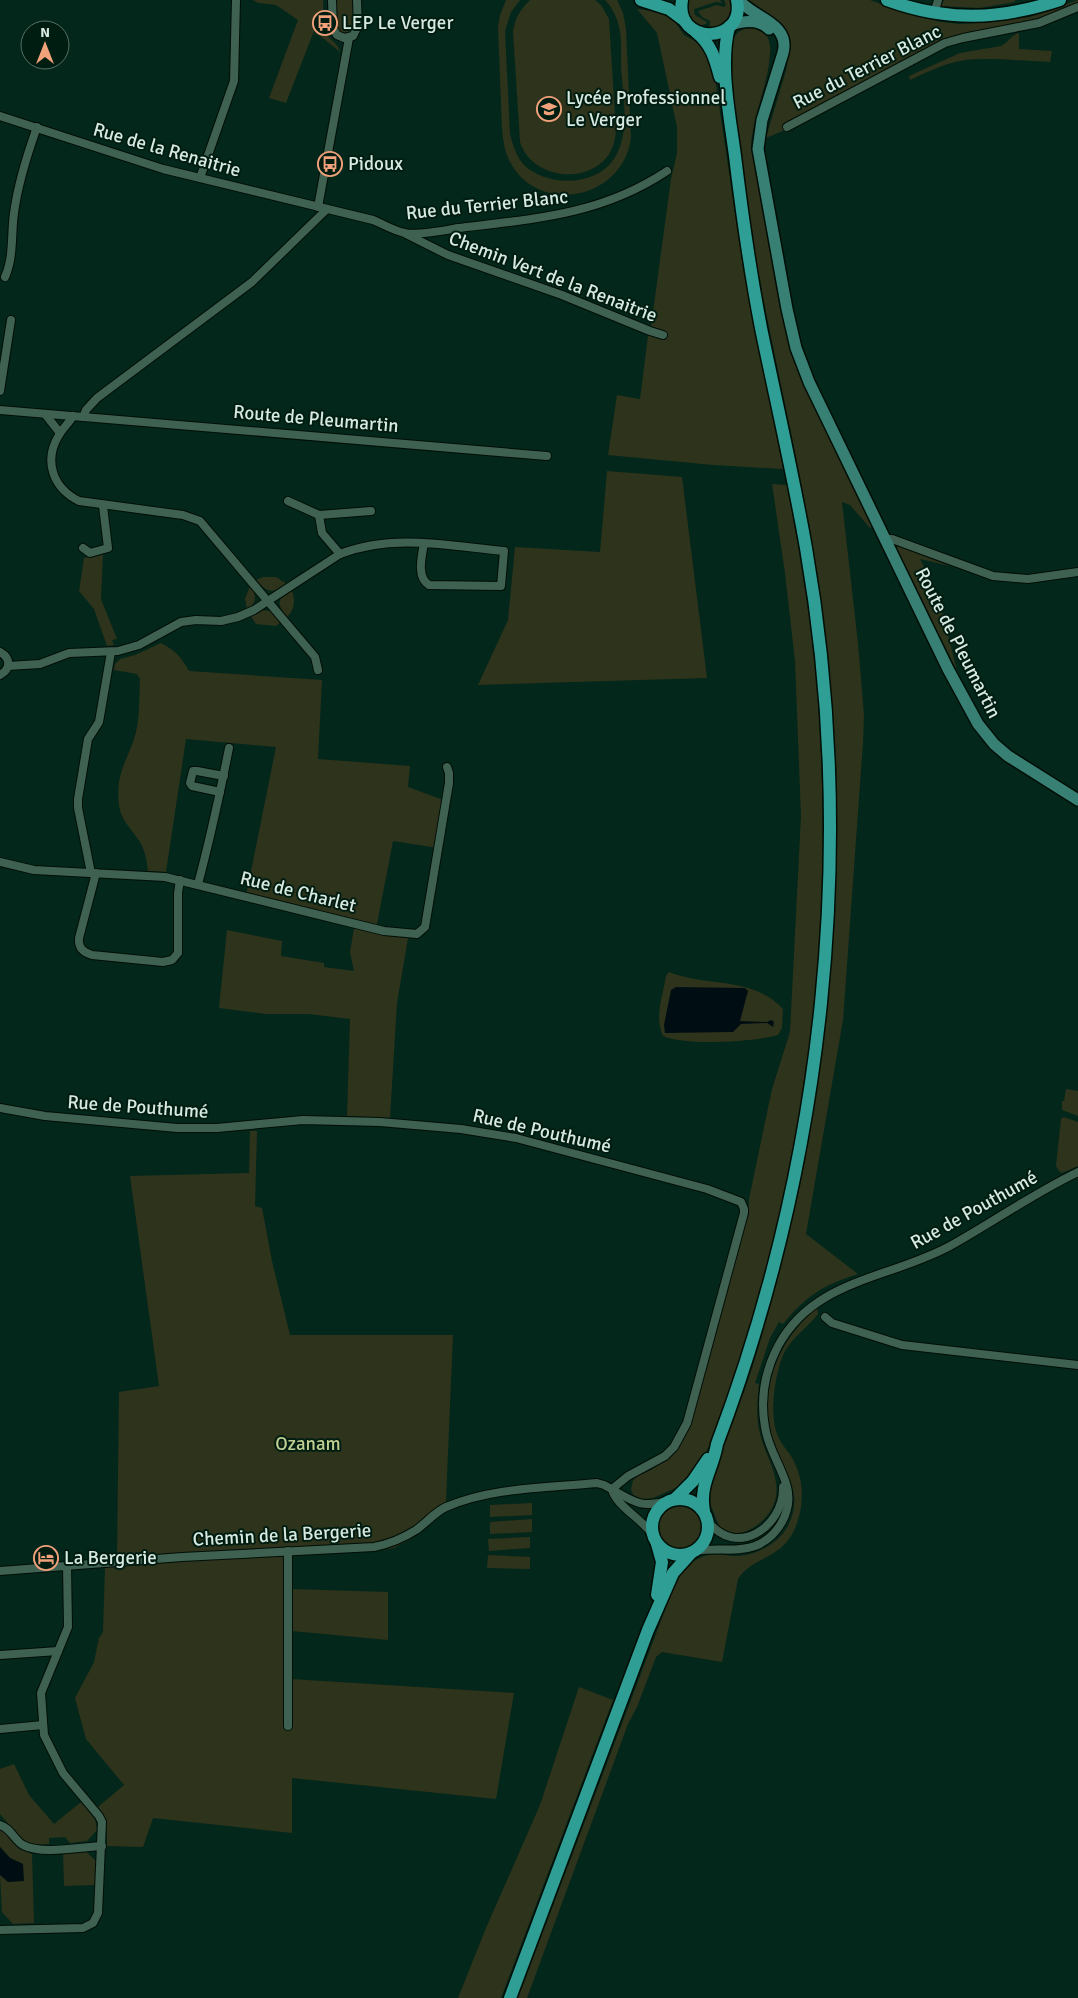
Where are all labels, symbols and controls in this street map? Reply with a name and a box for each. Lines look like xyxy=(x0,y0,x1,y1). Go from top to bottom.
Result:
bus stop icon: LEP Le Verger xyxy=(312,10,338,36)
place label: LEP Le Verger xyxy=(342,11,453,35)
street label: Rue du Terrier Blanc xyxy=(789,19,945,115)
north arrow xyxy=(20,20,70,70)
text: N xyxy=(40,24,50,41)
place label: Lycée Professionnel Le Verger xyxy=(566,86,726,132)
school or university icon: Lycée Professionnel Le Verger xyxy=(536,96,562,122)
street label: Rue de la Renaitrie xyxy=(90,117,244,183)
bus stop icon: Pidoux xyxy=(317,151,343,177)
place label: Pidoux xyxy=(348,152,403,176)
street label: Rue du Terrier Blanc xyxy=(405,185,569,225)
street label: Chemin Vert de la Renaitrie xyxy=(445,226,661,328)
street label: Route de Pleumartin xyxy=(232,400,400,438)
street label: Route de Pleumartin xyxy=(910,564,1006,722)
street label: Rue de Charlet xyxy=(237,866,359,918)
street label: Rue de Pouthumé xyxy=(67,1090,209,1124)
street label: Rue de Pouthumé xyxy=(470,1103,614,1159)
street label: Rue de Pouthumé xyxy=(906,1165,1042,1255)
park label: Ozanam xyxy=(275,1432,341,1456)
street label: Chemin de la Bergerie xyxy=(192,1518,372,1552)
hotel icon: La Bergerie xyxy=(33,1545,59,1571)
place label: La Bergerie xyxy=(64,1546,157,1570)

